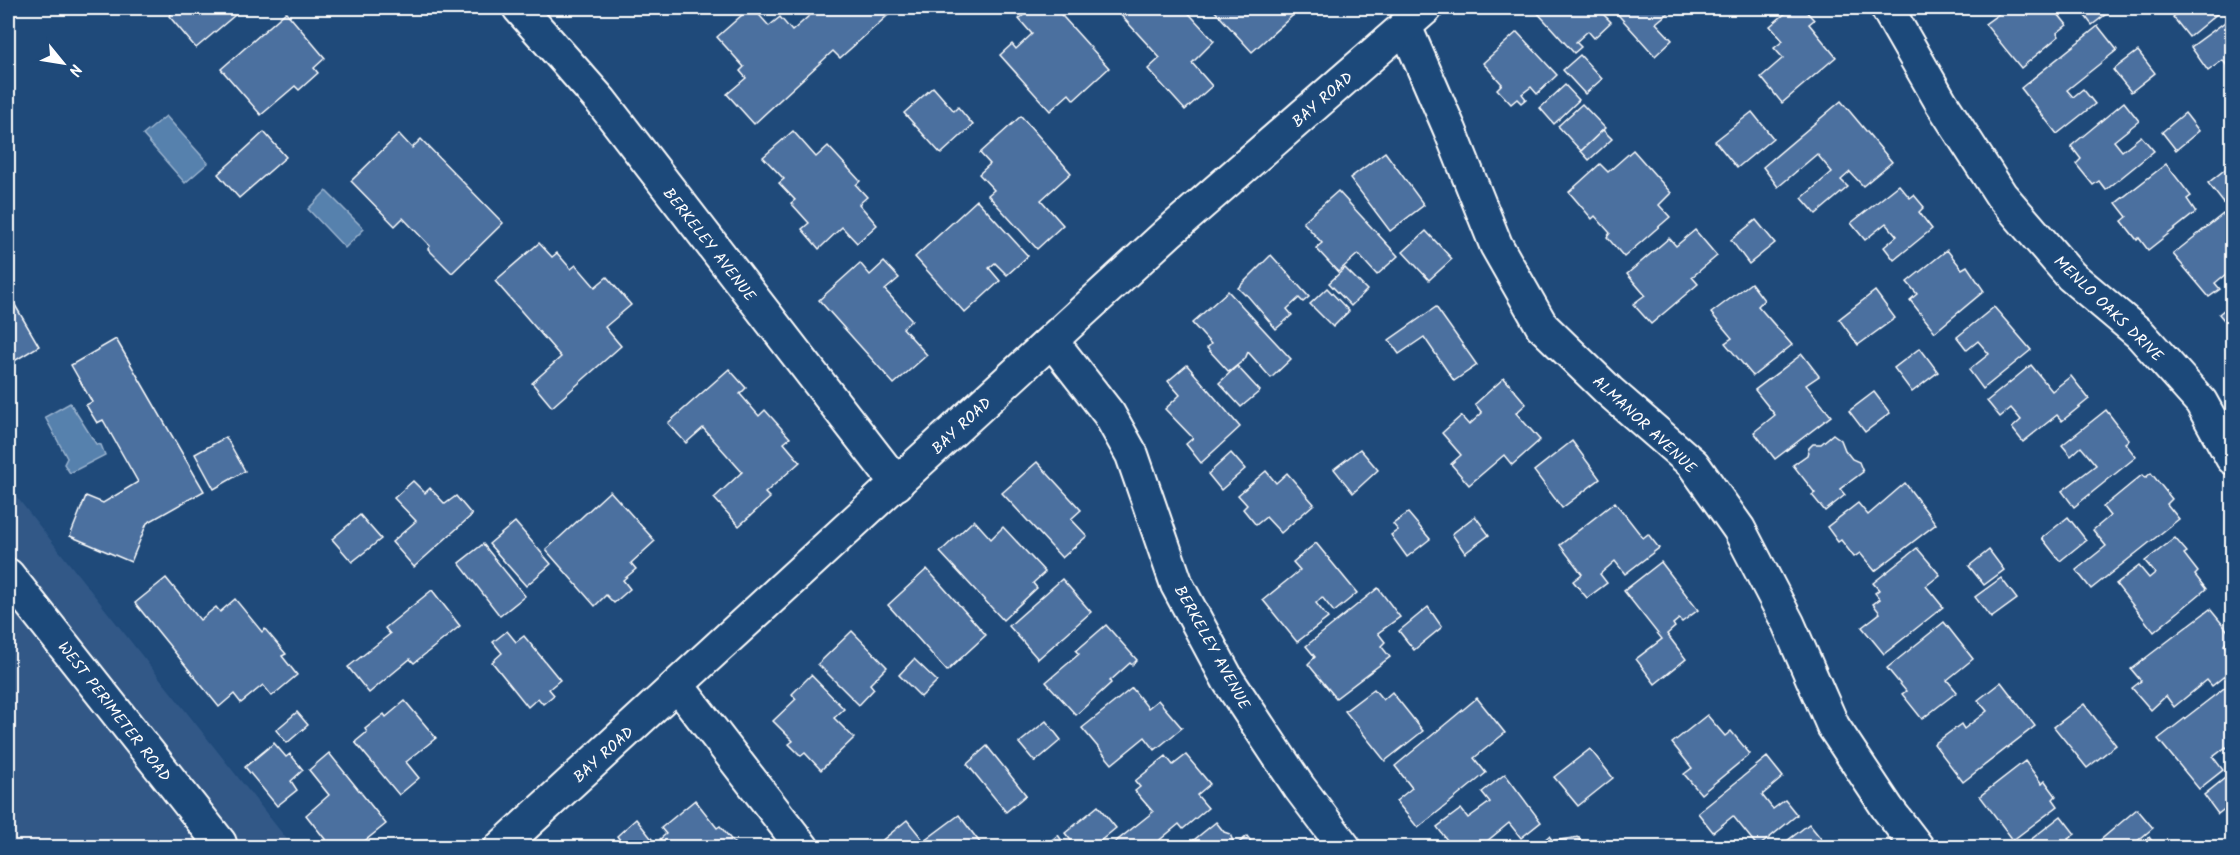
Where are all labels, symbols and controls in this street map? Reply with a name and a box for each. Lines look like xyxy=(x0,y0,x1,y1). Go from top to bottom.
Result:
north arrow xyxy=(33,33,93,93)
text: N xyxy=(61,59,88,80)
street label: BAY ROAD xyxy=(1287,66,1359,134)
street label: BERKELEY AVENUE xyxy=(656,183,762,308)
street label: MENLO OAKS DRIVE xyxy=(2047,250,2169,369)
street label: ALMANOR AVENUE xyxy=(1586,370,1702,481)
street label: BAY ROAD xyxy=(926,391,998,461)
street label: BERKELEY AVENUE xyxy=(1167,581,1257,715)
street label: WEST PERIMETER ROAD xyxy=(51,636,177,788)
street label: BAY ROAD xyxy=(568,721,640,789)

